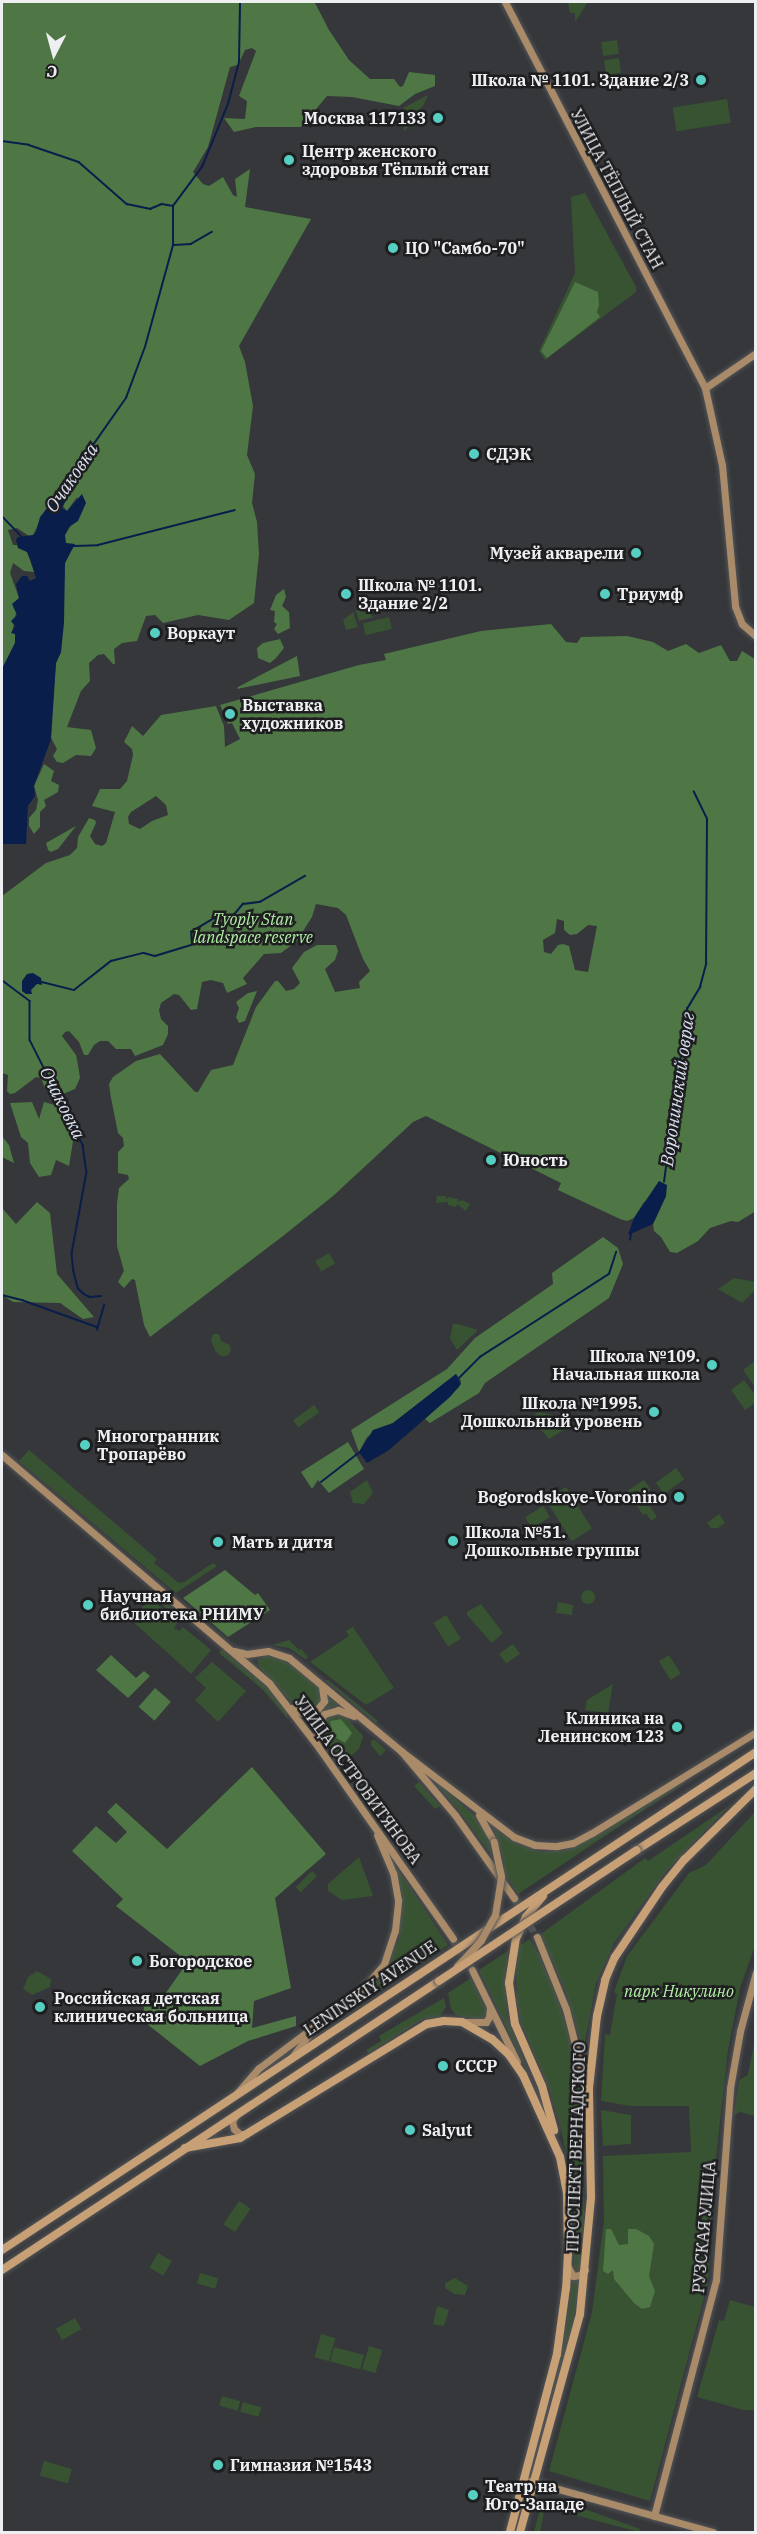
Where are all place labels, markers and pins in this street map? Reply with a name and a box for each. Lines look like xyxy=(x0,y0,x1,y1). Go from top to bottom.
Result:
place label: Школа № 1101. Здание 2/3 xyxy=(471,70,689,90)
marker: Школа № 1101. Здание 2/3 xyxy=(694,73,708,87)
place label: Москва 117133 xyxy=(304,108,426,128)
marker: Москва 117133 xyxy=(431,111,445,125)
place label: Центр женского здоровья Тёплый стан xyxy=(302,141,489,179)
marker: Центр женского здоровья Тёплый стан xyxy=(280,151,298,169)
place label: ЦО "Самбо-70" xyxy=(405,238,525,258)
marker: ЦО "Самбо-70" xyxy=(386,241,400,255)
place label: СДЭК xyxy=(486,444,531,464)
marker: СДЭК xyxy=(467,447,481,461)
place label: Музей акварели xyxy=(490,543,624,563)
marker: Музей акварели xyxy=(629,546,643,560)
place label: Школа № 1101. Здание 2/2 xyxy=(358,575,482,613)
place label: Триумф xyxy=(617,584,683,604)
marker: Школа № 1101. Здание 2/2 xyxy=(339,587,353,601)
marker: Триумф xyxy=(598,587,612,601)
place label: Воркаут xyxy=(167,623,235,643)
marker: Воркаут xyxy=(148,626,162,640)
place label: Выставка художников xyxy=(242,695,343,733)
marker: Выставка художников xyxy=(223,707,237,721)
place label: Юность xyxy=(503,1150,567,1170)
marker: Юность xyxy=(484,1153,498,1167)
place label: Школа №109. Начальная школа xyxy=(552,1346,700,1384)
marker: Школа №109. Начальная школа xyxy=(705,1358,719,1372)
place label: Школа №1995. Дошкольный уровень xyxy=(461,1393,642,1431)
marker: Школа №1995. Дошкольный уровень xyxy=(647,1405,661,1419)
place label: Многогранник Тропарёво xyxy=(97,1426,219,1464)
marker: Многогранник Тропарёво xyxy=(78,1438,92,1452)
place label: Bogorodskoye-Voronino xyxy=(478,1487,667,1507)
marker: Bogorodskoye-Voronino xyxy=(672,1490,686,1504)
place label: Школа №51. Дошкольные группы xyxy=(465,1522,640,1560)
place label: Мать и дитя xyxy=(232,1532,333,1552)
marker: Мать и дитя xyxy=(209,1533,227,1551)
marker: Школа №51. Дошкольные группы xyxy=(446,1534,460,1548)
place label: Научная библиотека РНИМУ xyxy=(100,1586,264,1624)
marker: Научная библиотека РНИМУ xyxy=(81,1598,95,1612)
place label: Клиника на Ленинском 123 xyxy=(538,1708,664,1746)
marker: Клиника на Ленинском 123 xyxy=(668,1718,686,1736)
place label: Богородское xyxy=(149,1951,252,1971)
marker: Богородское xyxy=(130,1954,144,1968)
place label: Российская детская клиническая больница xyxy=(54,1988,248,2026)
marker: Российская детская клиническая больница xyxy=(31,1998,49,2016)
place label: СССР xyxy=(455,2056,497,2076)
marker: СССР xyxy=(436,2059,450,2073)
place label: Salyut xyxy=(422,2120,472,2140)
marker: Salyut xyxy=(403,2123,417,2137)
place label: Гимназия №1543 xyxy=(230,2455,372,2475)
marker: Гимназия №1543 xyxy=(211,2458,225,2472)
place label: Театр на Юго-Западе xyxy=(485,2476,584,2514)
marker: Театр на Юго-Западе xyxy=(466,2488,480,2502)

